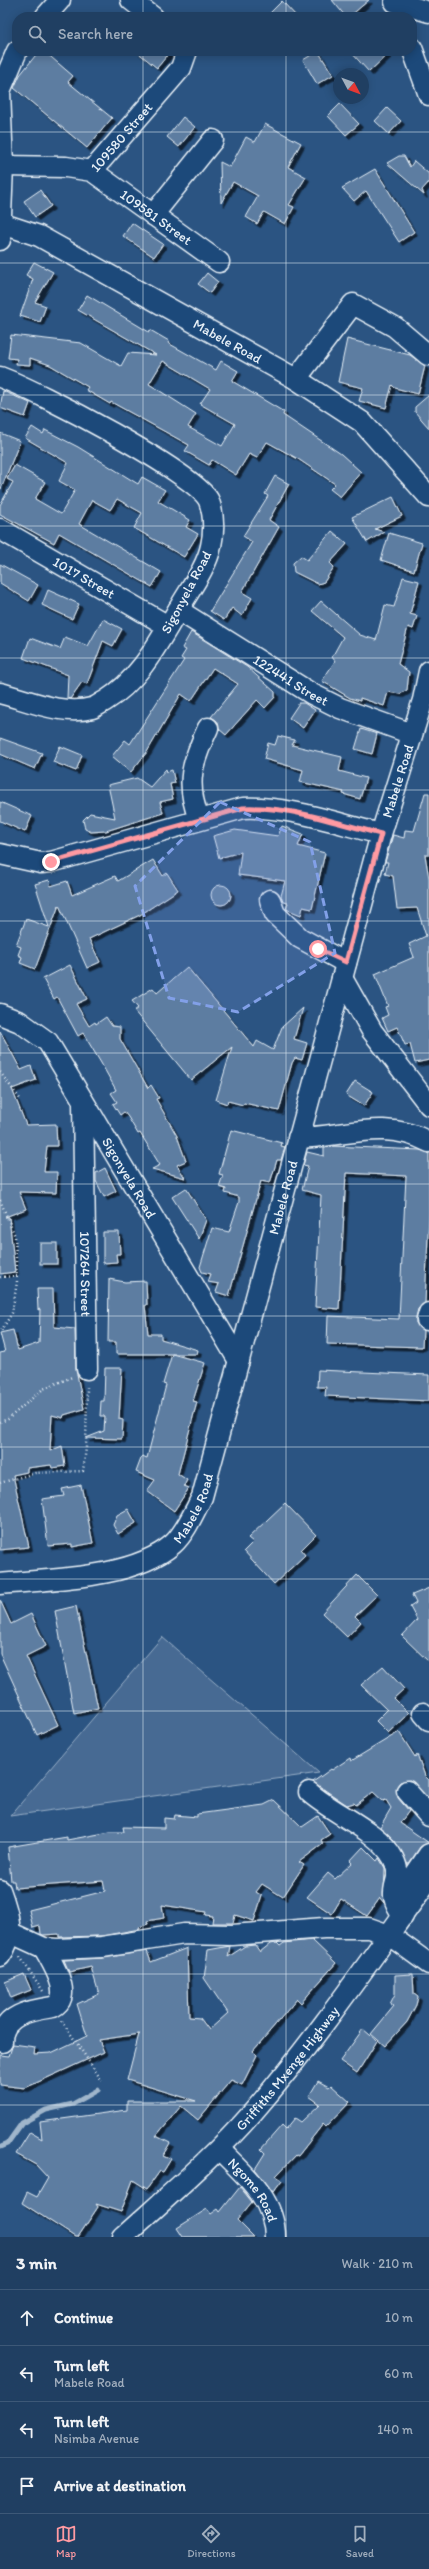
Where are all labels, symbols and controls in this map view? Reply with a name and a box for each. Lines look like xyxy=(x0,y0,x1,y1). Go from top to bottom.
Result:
search box xyxy=(12,12,417,56)
icon: search xyxy=(26,23,48,45)
text: Search here xyxy=(58,25,133,43)
north arrow xyxy=(333,68,369,104)
street label: 109580 Street xyxy=(87,99,156,176)
street label: 109581 Street xyxy=(117,186,195,249)
street label: Mabele Road xyxy=(190,315,265,368)
street label: Sigonyela Road xyxy=(158,547,216,637)
street label: 1017 Street xyxy=(50,553,118,602)
street label: 122441 Street xyxy=(250,651,331,710)
street label: Mabele Road xyxy=(379,742,418,820)
route end xyxy=(42,853,60,871)
route start xyxy=(309,940,327,958)
street label: Sigonyela Road xyxy=(98,1134,160,1222)
street label: Mabele Road xyxy=(265,1158,302,1237)
street label: 107264 Street xyxy=(76,1231,94,1317)
street label: Mabele Road xyxy=(169,1471,217,1547)
street label: Griffiths Mxenge Highway xyxy=(232,2003,343,2135)
street label: Ngome Road xyxy=(224,2155,281,2224)
text: 3 min xyxy=(16,2253,57,2273)
text: Walk · 210 m xyxy=(342,2256,413,2271)
icon: ahead xyxy=(16,2307,38,2329)
text: Continue xyxy=(54,2309,113,2327)
text: 10 m xyxy=(385,2310,413,2325)
text: Turn left xyxy=(54,2357,109,2375)
icon: left xyxy=(16,2363,38,2385)
text: 60 m xyxy=(384,2366,413,2381)
text: Mabele Road xyxy=(54,2375,125,2390)
text: Turn left xyxy=(54,2413,109,2431)
icon: left xyxy=(16,2419,38,2441)
text: 140 m xyxy=(377,2422,413,2437)
text: Nsimba Avenue xyxy=(54,2431,139,2446)
icon: arrive xyxy=(16,2475,38,2497)
text: Arrive at destination xyxy=(54,2477,186,2495)
tab: Map xyxy=(55,2523,77,2560)
tab: Directions xyxy=(187,2523,236,2560)
tab: Saved xyxy=(346,2523,374,2560)

